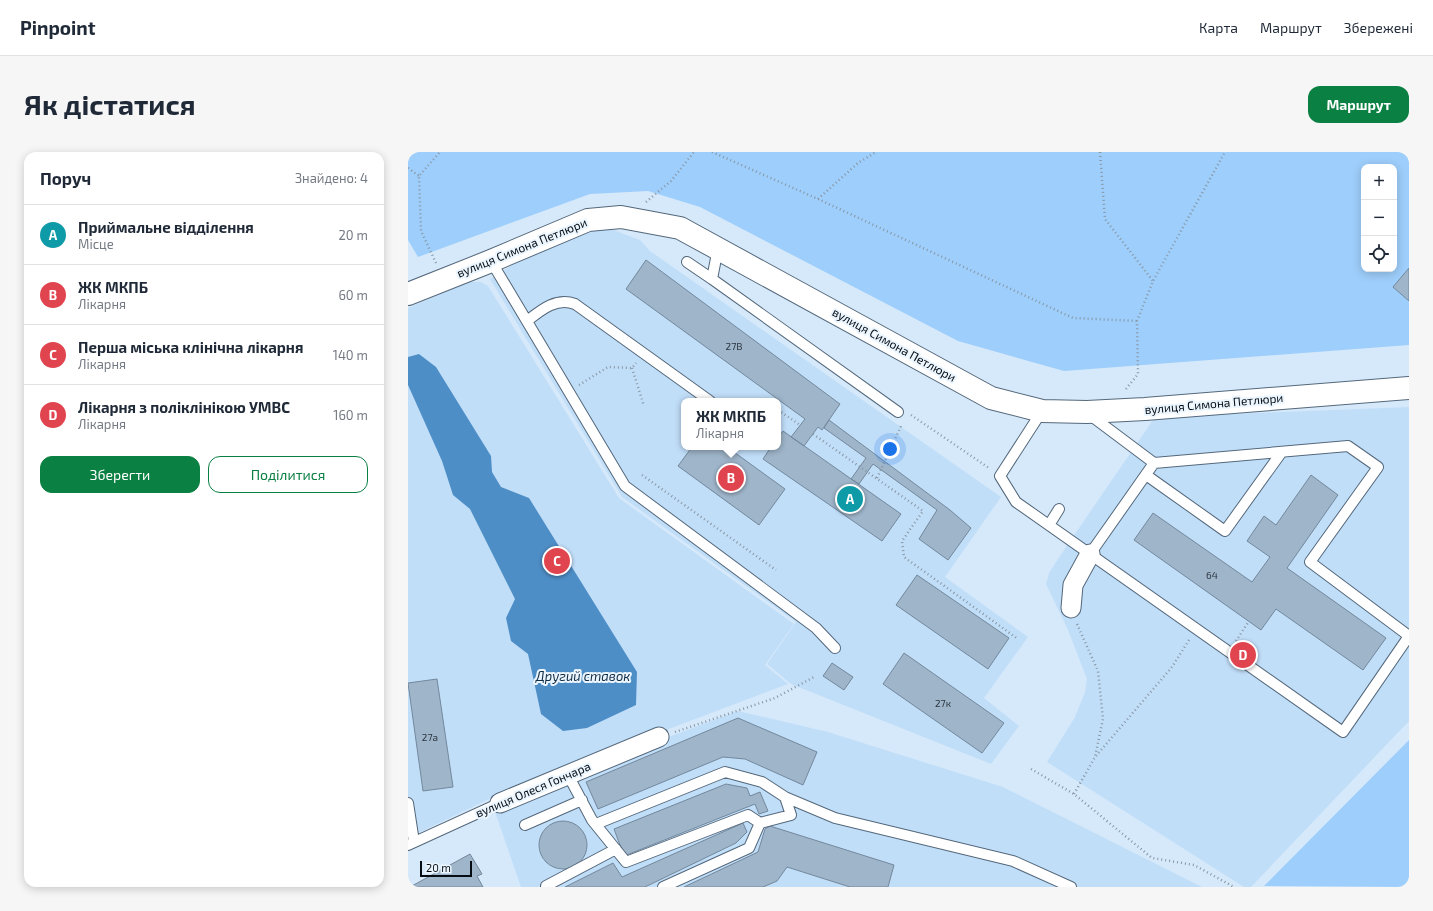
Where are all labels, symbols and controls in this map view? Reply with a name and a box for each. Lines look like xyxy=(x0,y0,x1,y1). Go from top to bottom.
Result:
text: Pinpoint xyxy=(20,16,95,39)
text: Карта xyxy=(1199,19,1238,36)
text: Маршрут xyxy=(1260,19,1322,36)
text: Збережені xyxy=(1344,19,1413,36)
button: Маршрут xyxy=(1308,86,1409,123)
text: Як дістатися xyxy=(24,87,196,121)
map controls xyxy=(1361,164,1397,272)
button: + xyxy=(1361,164,1397,200)
text: Поруч xyxy=(40,168,91,188)
text: Знайдено: 4 xyxy=(295,170,368,186)
button: − xyxy=(1361,200,1397,236)
street label: вулиця Симона Петлюри xyxy=(455,215,589,281)
text: Приймальне відділення xyxy=(78,218,254,236)
text: A xyxy=(49,227,57,243)
text: 20 m xyxy=(339,227,368,243)
text: Місце xyxy=(78,236,114,252)
button: locate xyxy=(1361,236,1397,272)
text: ЖК МКПБ xyxy=(78,278,148,296)
text: B xyxy=(49,287,57,303)
text: 60 m xyxy=(338,287,368,303)
text: Лікарня xyxy=(78,296,126,312)
street label: вулиця Симона Петлюри xyxy=(830,304,959,385)
text: Перша міська клінічна лікарня xyxy=(78,338,303,356)
house number: 27В xyxy=(726,340,742,352)
text: C xyxy=(49,347,57,363)
text: 140 m xyxy=(333,347,368,363)
text: Лікарня xyxy=(78,356,126,372)
street label: вулиця Симона Петлюри xyxy=(1144,390,1284,417)
text: Лікарня з поліклінікою УМВС xyxy=(78,398,290,416)
popup xyxy=(681,398,781,450)
text: D xyxy=(49,407,57,423)
text: 160 m xyxy=(333,407,368,423)
text: ЖК МКПБ xyxy=(696,407,766,425)
text: Лікарня xyxy=(78,416,126,432)
text: Лікарня xyxy=(696,425,744,441)
your location xyxy=(880,439,900,459)
button: Зберегти xyxy=(40,456,200,493)
button: Поділитися xyxy=(208,456,368,493)
pin: B xyxy=(718,463,744,493)
pin: A xyxy=(837,484,863,514)
pin: C xyxy=(544,546,570,576)
house number: 64 xyxy=(1206,569,1218,581)
pin: D xyxy=(1230,640,1256,670)
water label: Другий ставок xyxy=(535,668,630,684)
house number: 27к xyxy=(935,697,952,709)
house number: 27а xyxy=(422,731,438,743)
street label: вулиця Олеся Гончара xyxy=(473,758,593,821)
scale bar xyxy=(420,859,472,878)
text: 20 m xyxy=(426,861,451,874)

